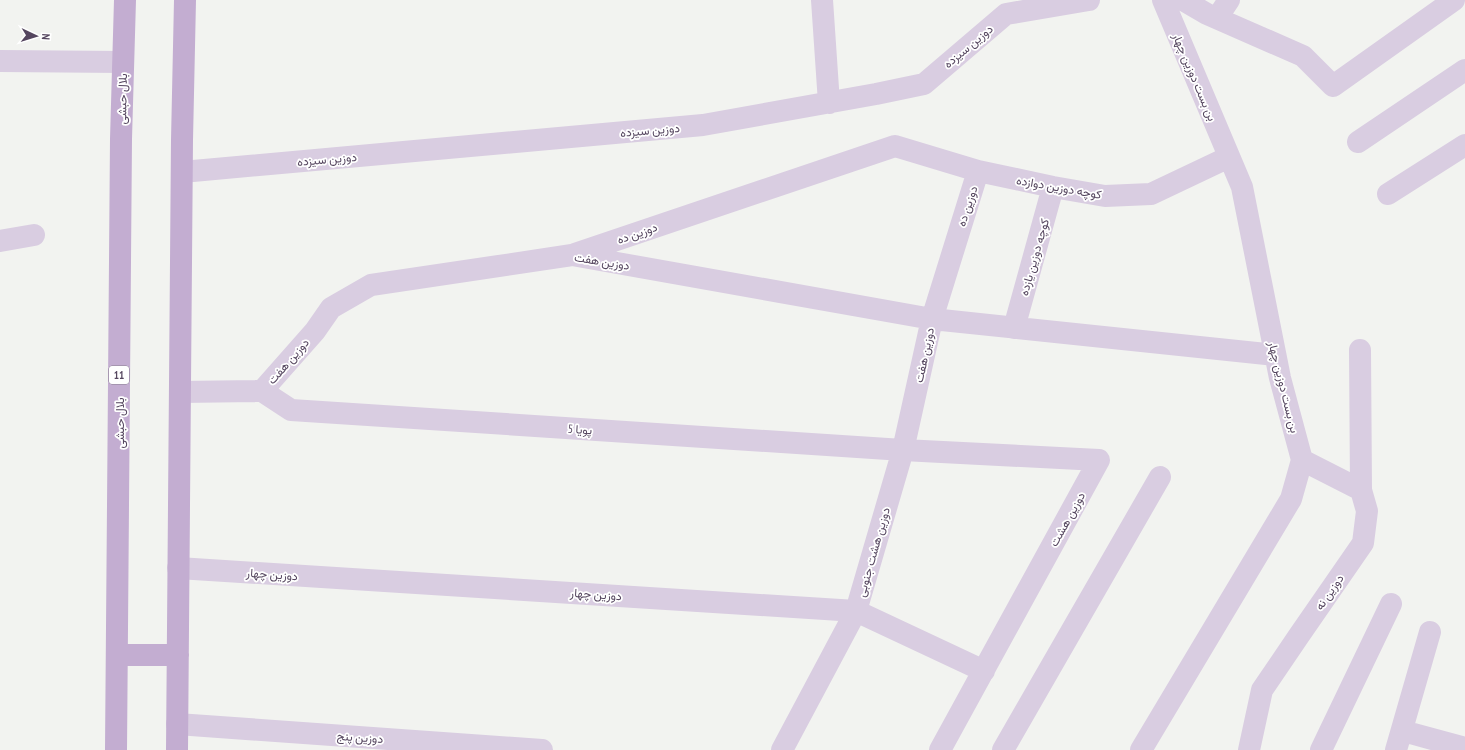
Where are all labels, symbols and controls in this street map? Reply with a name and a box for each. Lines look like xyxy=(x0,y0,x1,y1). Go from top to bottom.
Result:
north arrow xyxy=(16,16,56,56)
street label: دوزین سیزده xyxy=(940,21,997,72)
street label: بن بست دوزین چهار xyxy=(1168,30,1220,124)
text: N xyxy=(39,33,53,40)
street label: بلال حبشی xyxy=(114,73,131,125)
street label: دوزین سیزده xyxy=(620,120,681,141)
street label: دوزین سیزده xyxy=(297,149,358,170)
street label: کوچه دوزین دوازده xyxy=(1015,172,1103,203)
street label: دوزین ده xyxy=(953,184,982,229)
street label: کوچه دوزین یازده xyxy=(1016,217,1053,298)
street label: دوزین ده xyxy=(615,219,660,248)
street label: دوزین هفت xyxy=(573,249,631,274)
street label: دوزین هفت xyxy=(911,326,938,384)
street label: دوزین هفت xyxy=(264,335,313,388)
street label: بن بست دوزین چهار xyxy=(1264,339,1303,435)
road number: 11 xyxy=(109,366,129,384)
street label: بلال حبشی xyxy=(112,397,128,449)
street label: پویا 5 xyxy=(567,421,593,438)
street label: دوزین هشت xyxy=(1046,489,1089,549)
street label: دوزین هشت جنوبی xyxy=(853,505,894,599)
street label: دوزین چهار xyxy=(245,565,299,584)
street label: دوزین نه xyxy=(1311,571,1348,613)
street label: دوزین چهار xyxy=(569,585,623,604)
street label: دوزین پنج xyxy=(336,728,384,748)

